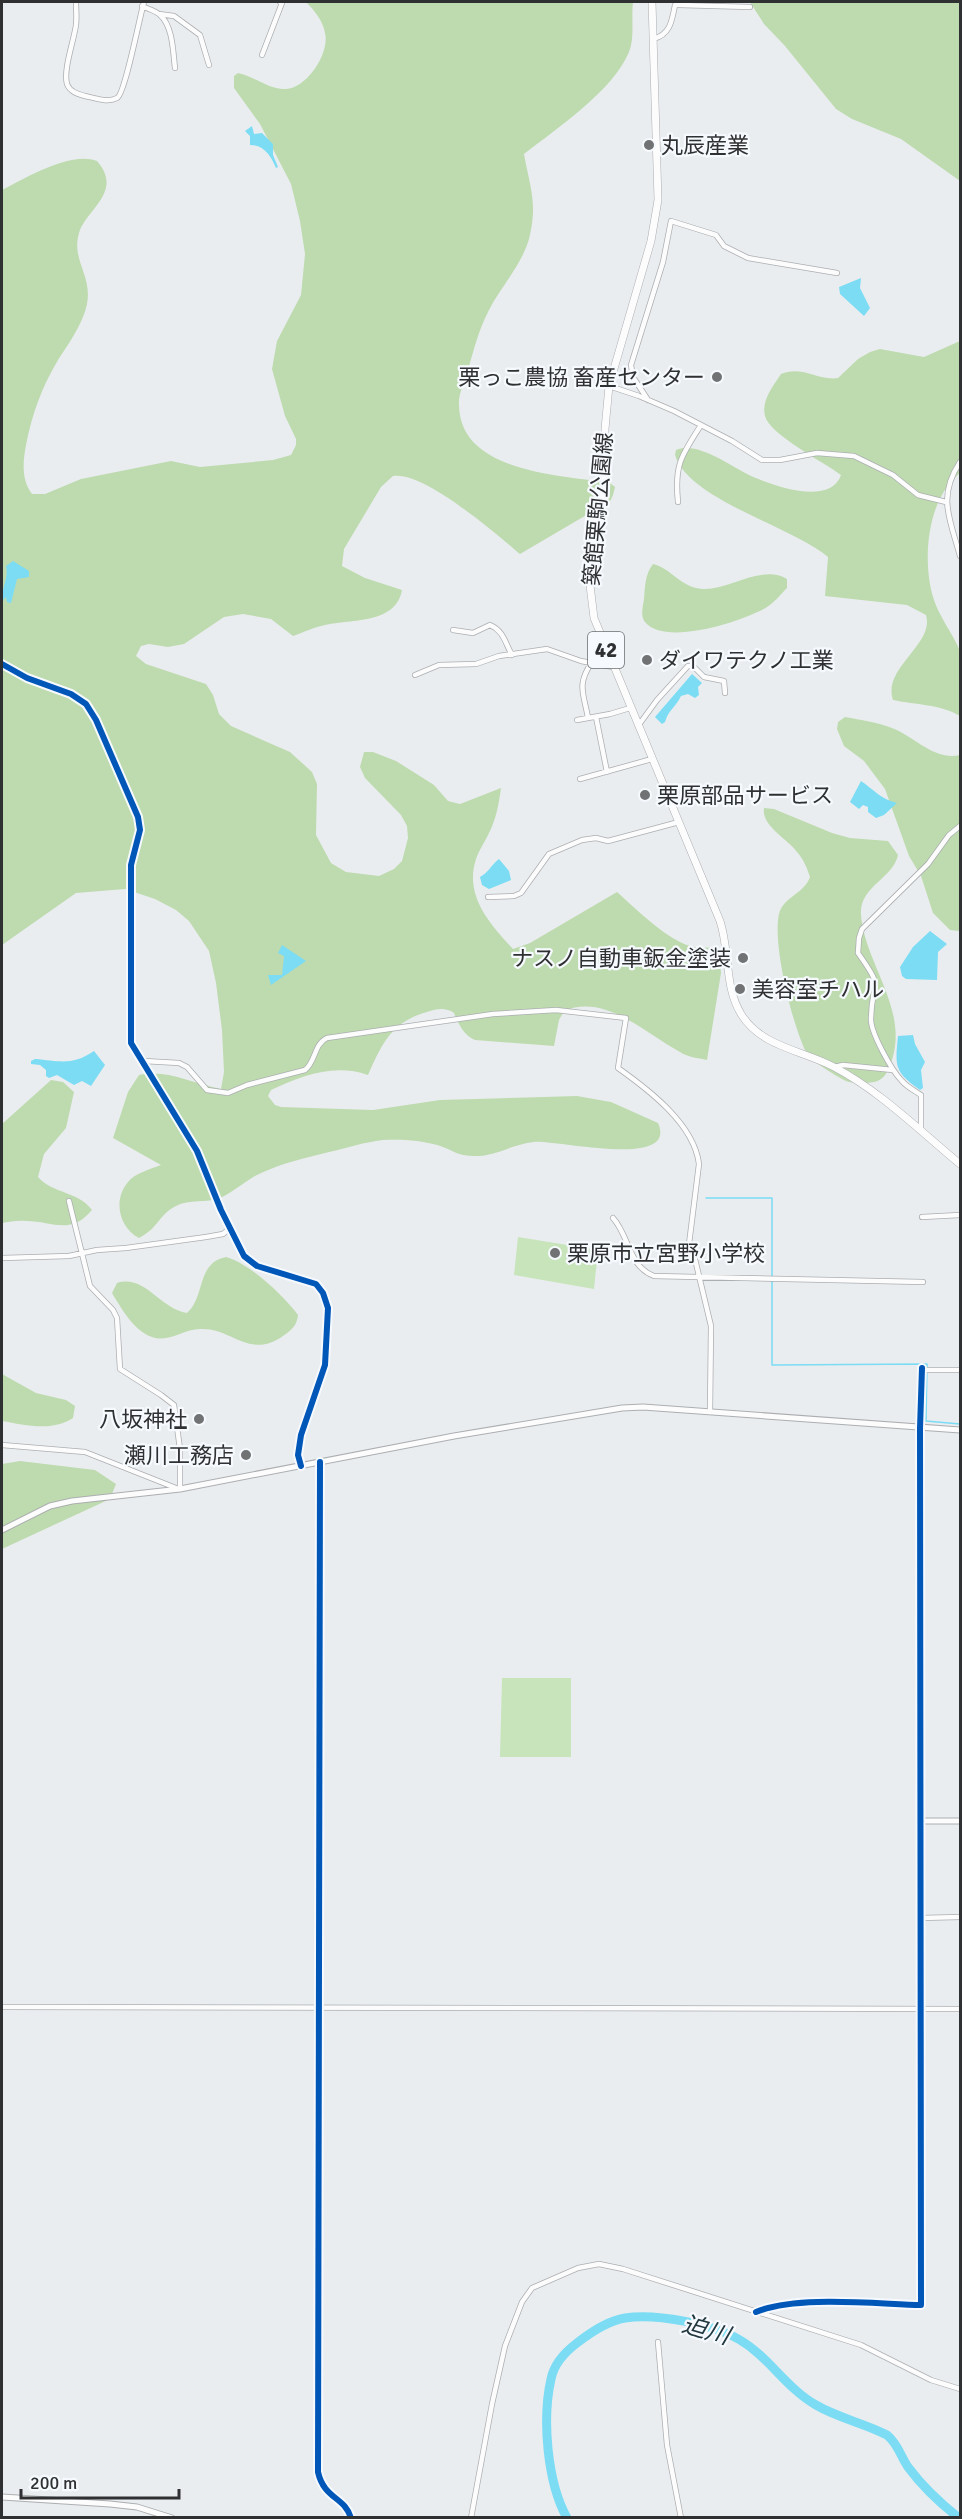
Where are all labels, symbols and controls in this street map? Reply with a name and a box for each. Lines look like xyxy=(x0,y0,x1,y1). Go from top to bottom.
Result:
place label: 丸辰産業 xyxy=(661,132,749,159)
marker: 丸辰産業 xyxy=(642,138,656,152)
place label: 栗っこ農協 畜産センター xyxy=(458,364,705,391)
marker: 栗っこ農協 畜産センター xyxy=(710,370,724,384)
street label: 築館栗駒公園線 xyxy=(578,431,618,587)
road number: 42 xyxy=(588,632,624,668)
place label: ダイワテクノ工業 xyxy=(659,647,834,674)
marker: ダイワテクノ工業 xyxy=(640,653,654,667)
place label: 栗原部品サービス xyxy=(657,782,833,809)
marker: 栗原部品サービス xyxy=(638,788,652,802)
place label: ナスノ自動車鈑金塗装 xyxy=(511,945,731,972)
marker: ナスノ自動車鈑金塗装 xyxy=(736,951,750,965)
place label: 美容室チハル xyxy=(752,976,884,1003)
marker: 美容室チハル xyxy=(733,982,747,996)
place label: 栗原市立宮野小学校 xyxy=(567,1240,765,1267)
marker: 栗原市立宮野小学校 xyxy=(548,1246,562,1260)
place label: 八坂神社 xyxy=(99,1406,187,1433)
marker: 八坂神社 xyxy=(192,1412,206,1426)
place label: 瀬川工務店 xyxy=(124,1442,234,1469)
marker: 瀬川工務店 xyxy=(239,1448,253,1462)
water label: 迫川 xyxy=(679,2309,736,2352)
scale bar xyxy=(21,2462,178,2500)
text: 200 m xyxy=(30,2472,77,2494)

